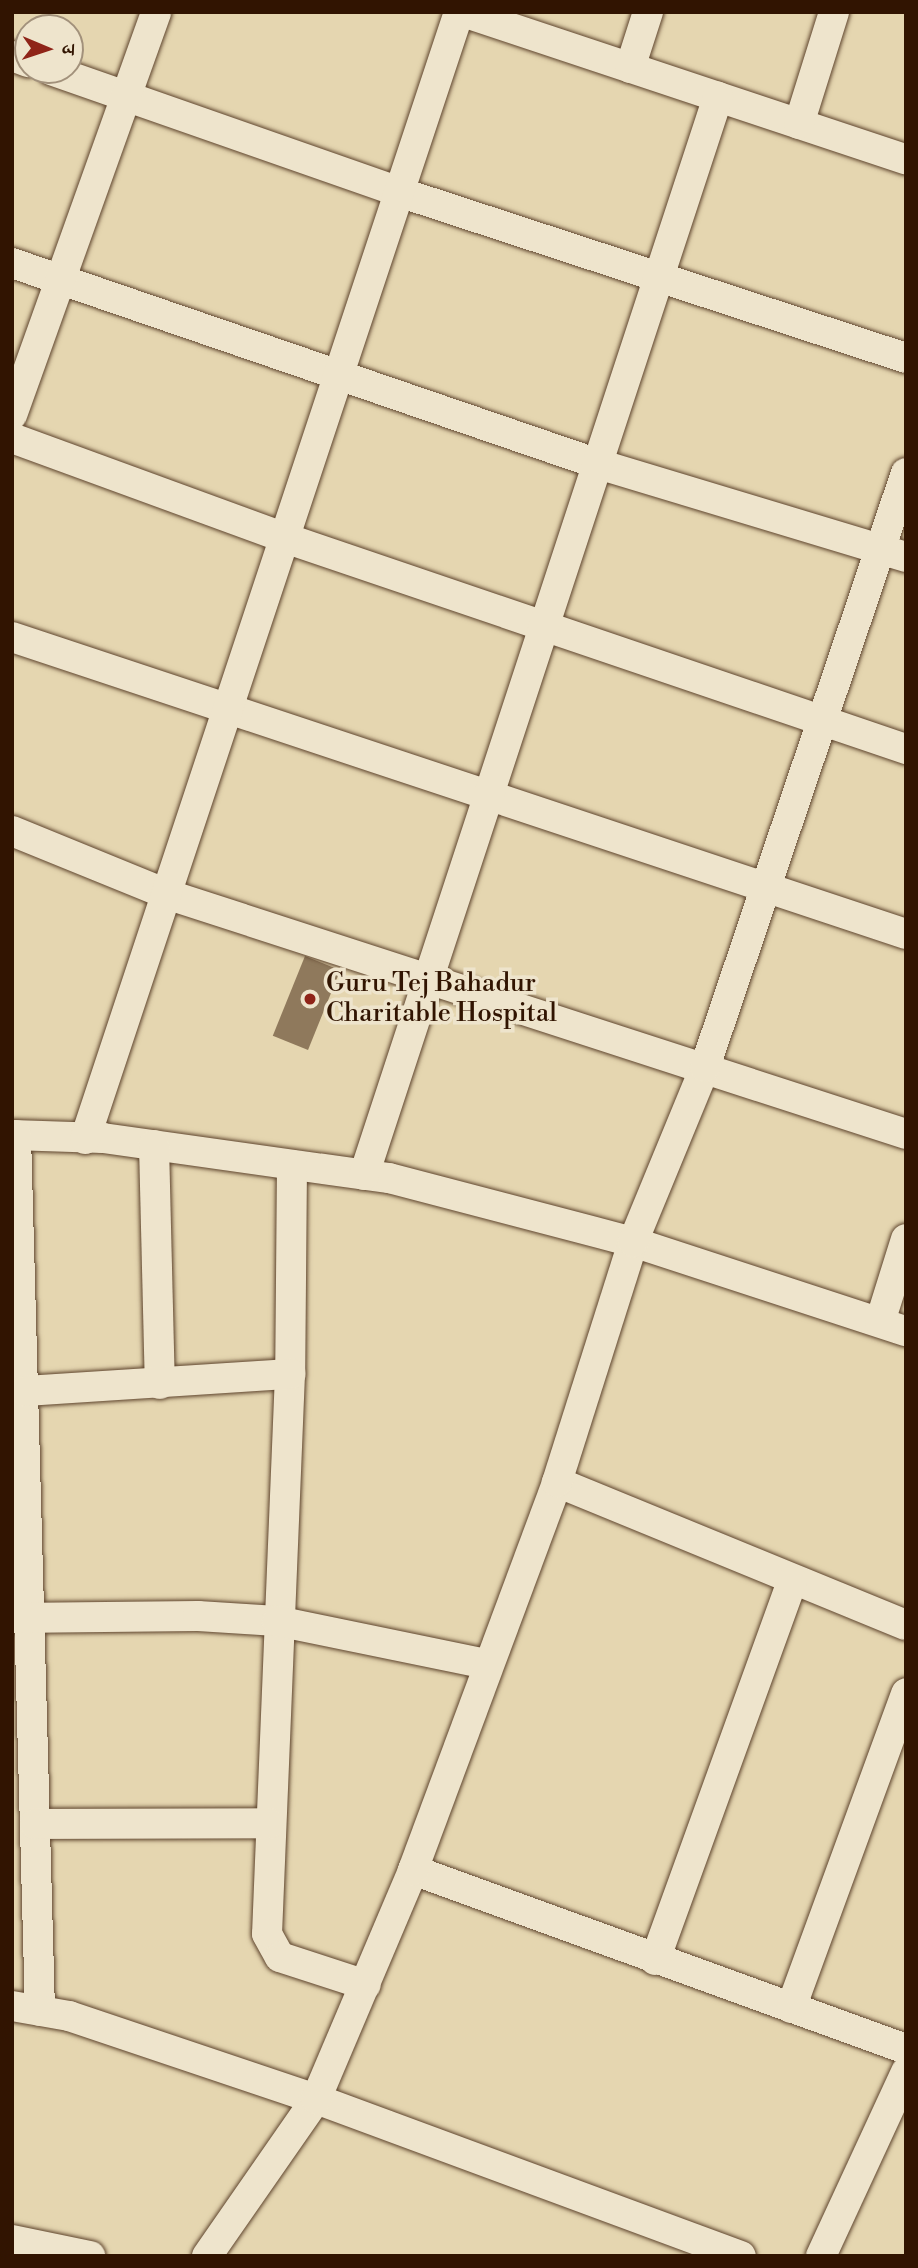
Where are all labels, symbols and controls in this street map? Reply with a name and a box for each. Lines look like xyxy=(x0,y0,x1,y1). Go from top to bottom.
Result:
north arrow xyxy=(14,14,84,84)
text: उ xyxy=(56,44,80,55)
place label: Guru Tej Bahadur Charitable Hospital xyxy=(326,968,557,1030)
marker: Guru Tej Bahadur Charitable Hospital xyxy=(300,989,320,1009)

